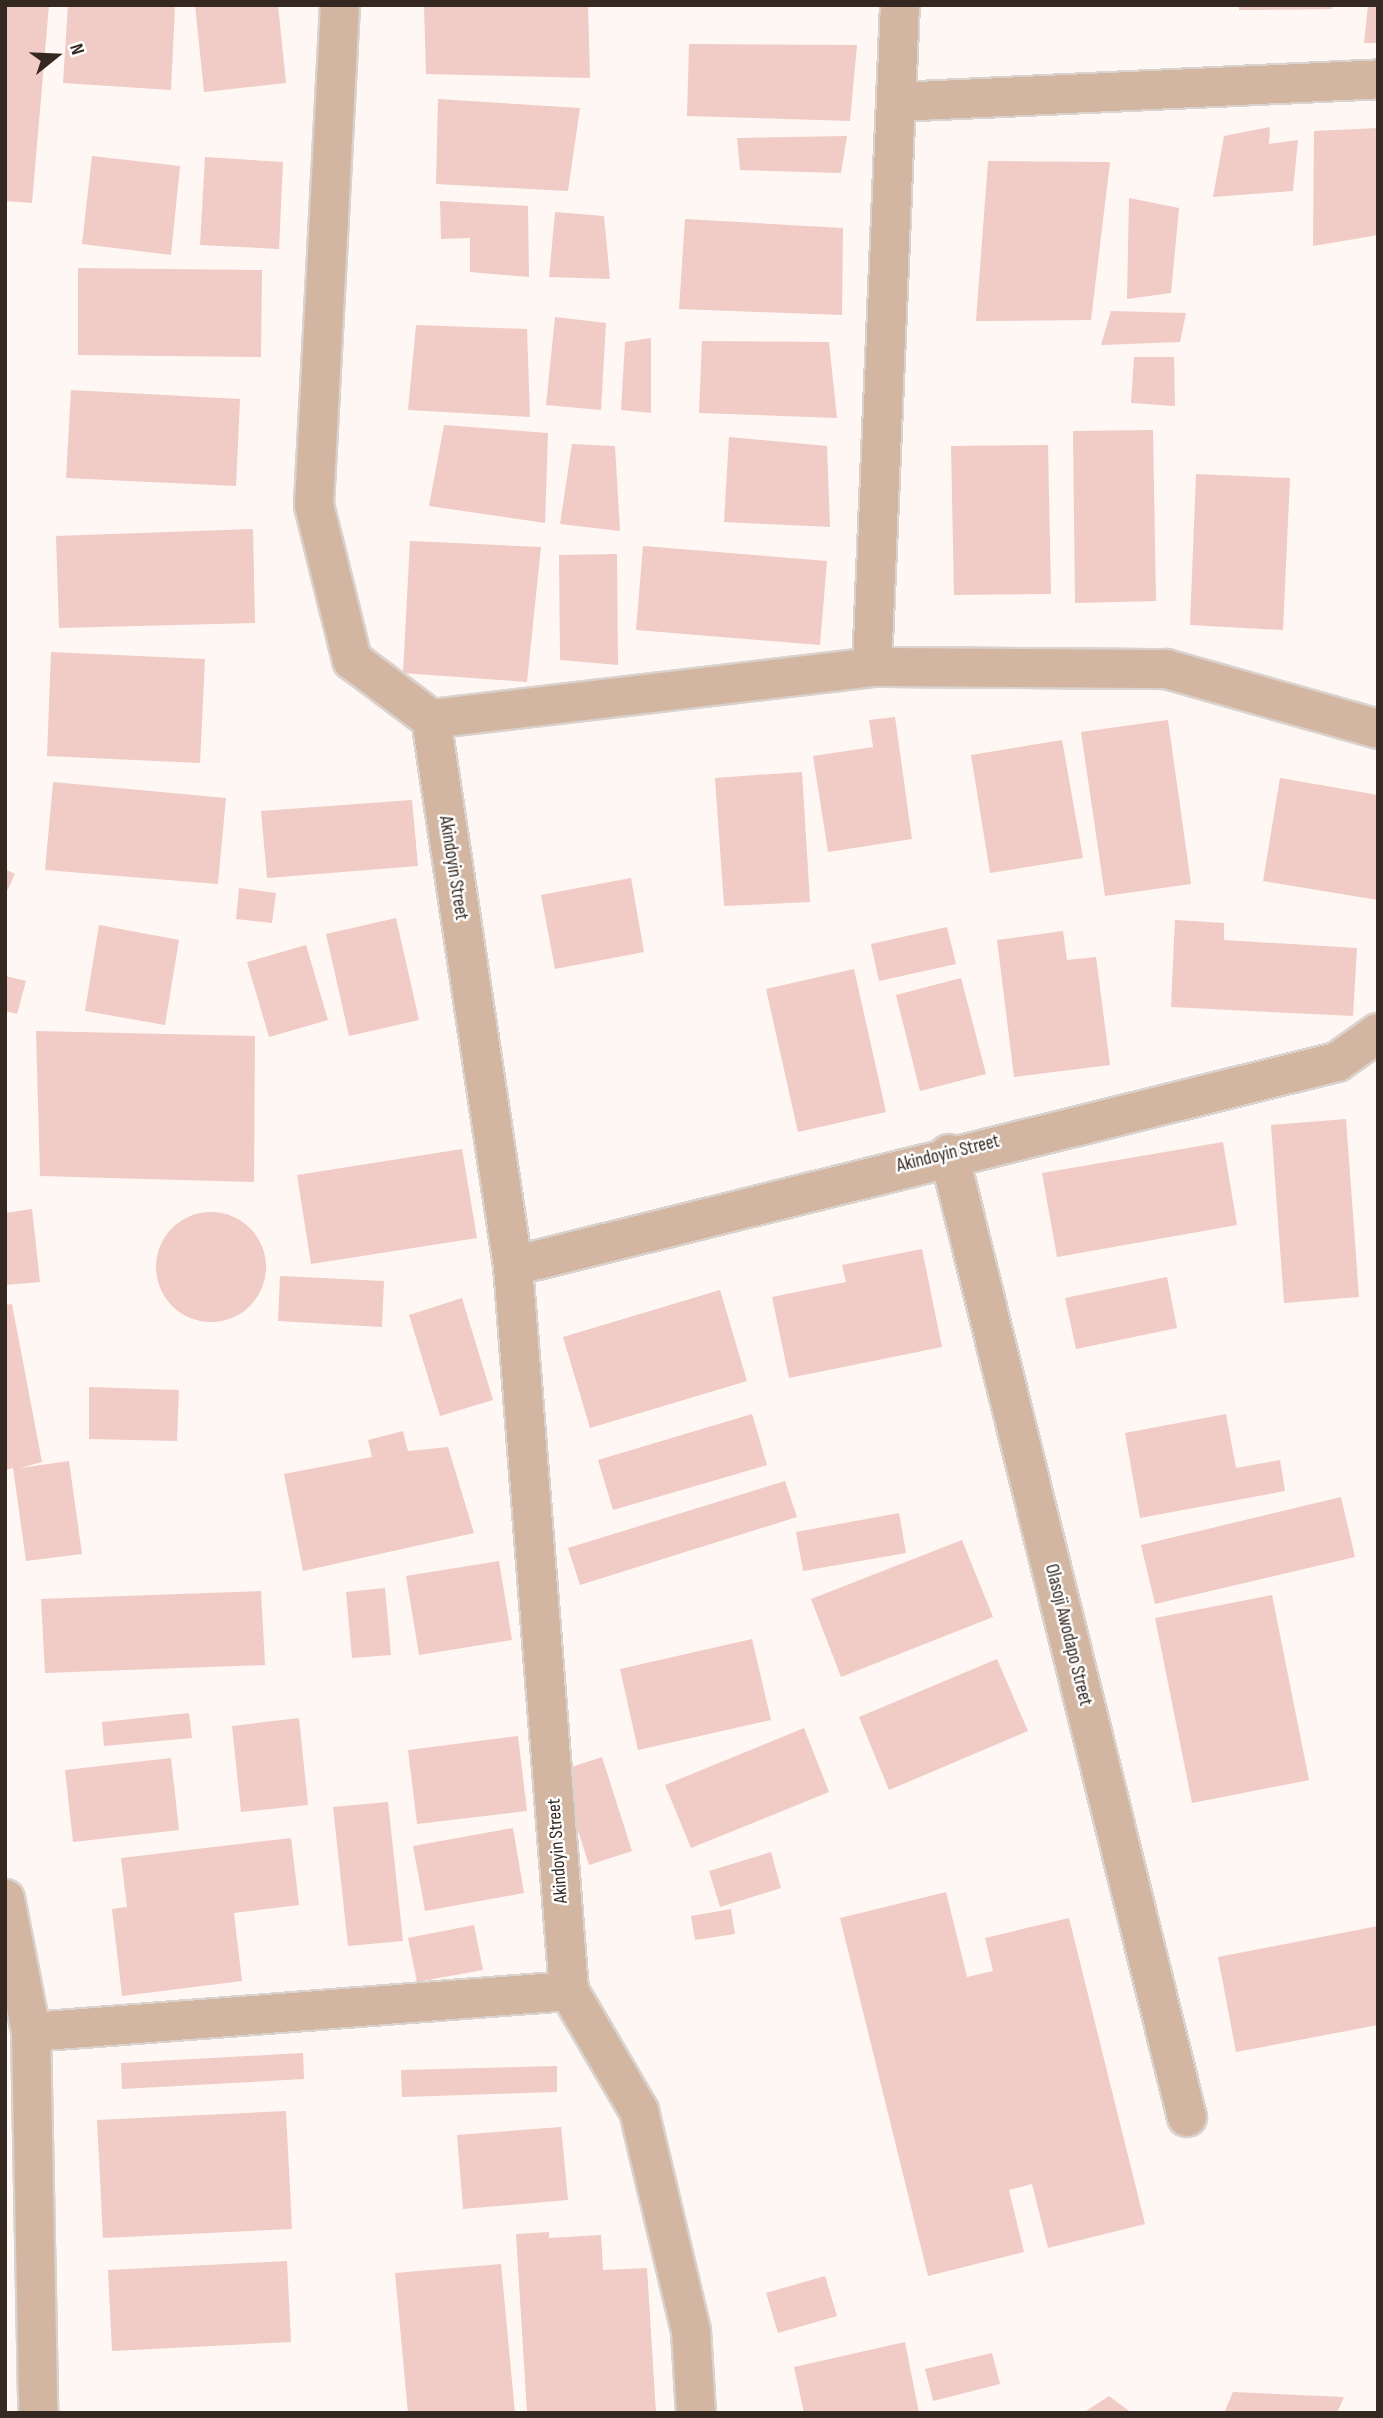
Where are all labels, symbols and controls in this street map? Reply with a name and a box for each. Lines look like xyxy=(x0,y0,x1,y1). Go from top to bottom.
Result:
north arrow xyxy=(21,21,91,91)
text: N xyxy=(64,41,89,58)
street label: Akindoyin Street xyxy=(434,814,472,922)
street label: Akindoyin Street xyxy=(894,1130,1002,1178)
street label: Olasoji Awodapo Street xyxy=(1039,1562,1097,1708)
street label: Akindoyin Street xyxy=(543,1798,573,1904)

